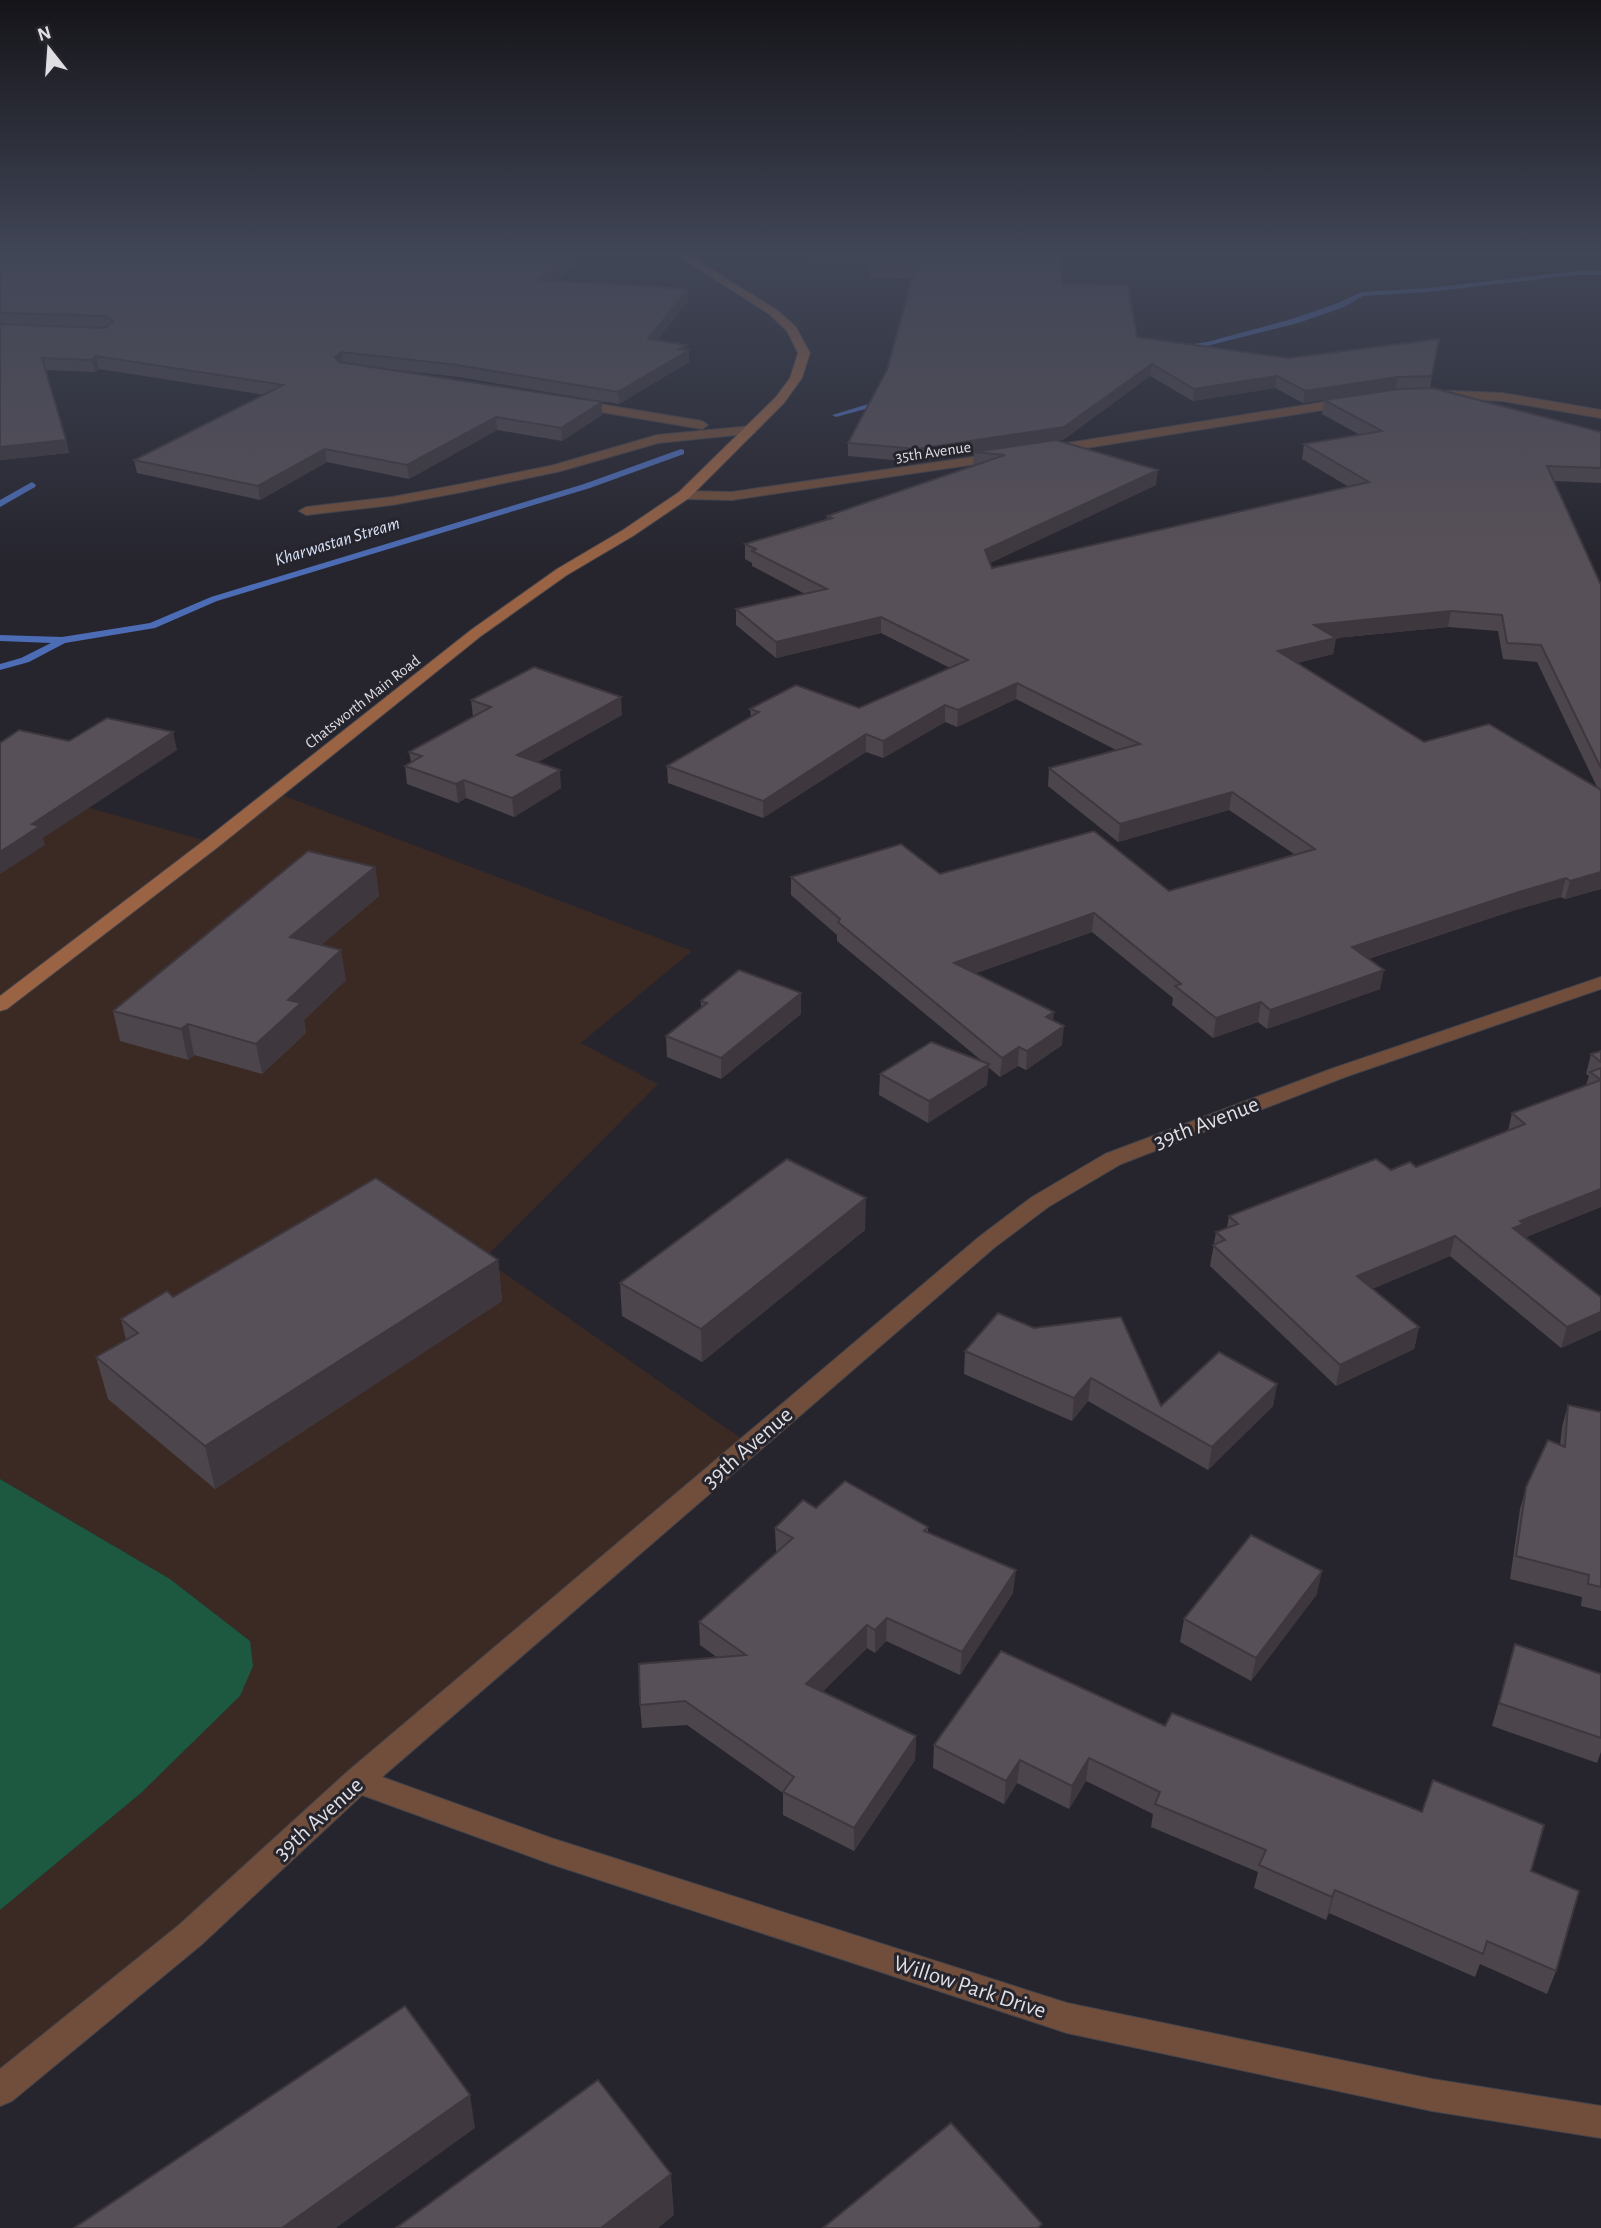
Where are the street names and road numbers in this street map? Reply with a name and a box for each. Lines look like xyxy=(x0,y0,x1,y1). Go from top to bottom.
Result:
street label: 35th Avenue xyxy=(894,439,972,465)
street label: Chatsworth Main Road xyxy=(302,652,423,751)
street label: 39th Avenue xyxy=(1151,1093,1262,1154)
street label: 39th Avenue xyxy=(699,1403,797,1493)
street label: 39th Avenue xyxy=(270,1774,368,1865)
street label: Willow Park Drive xyxy=(890,1952,1049,2023)

